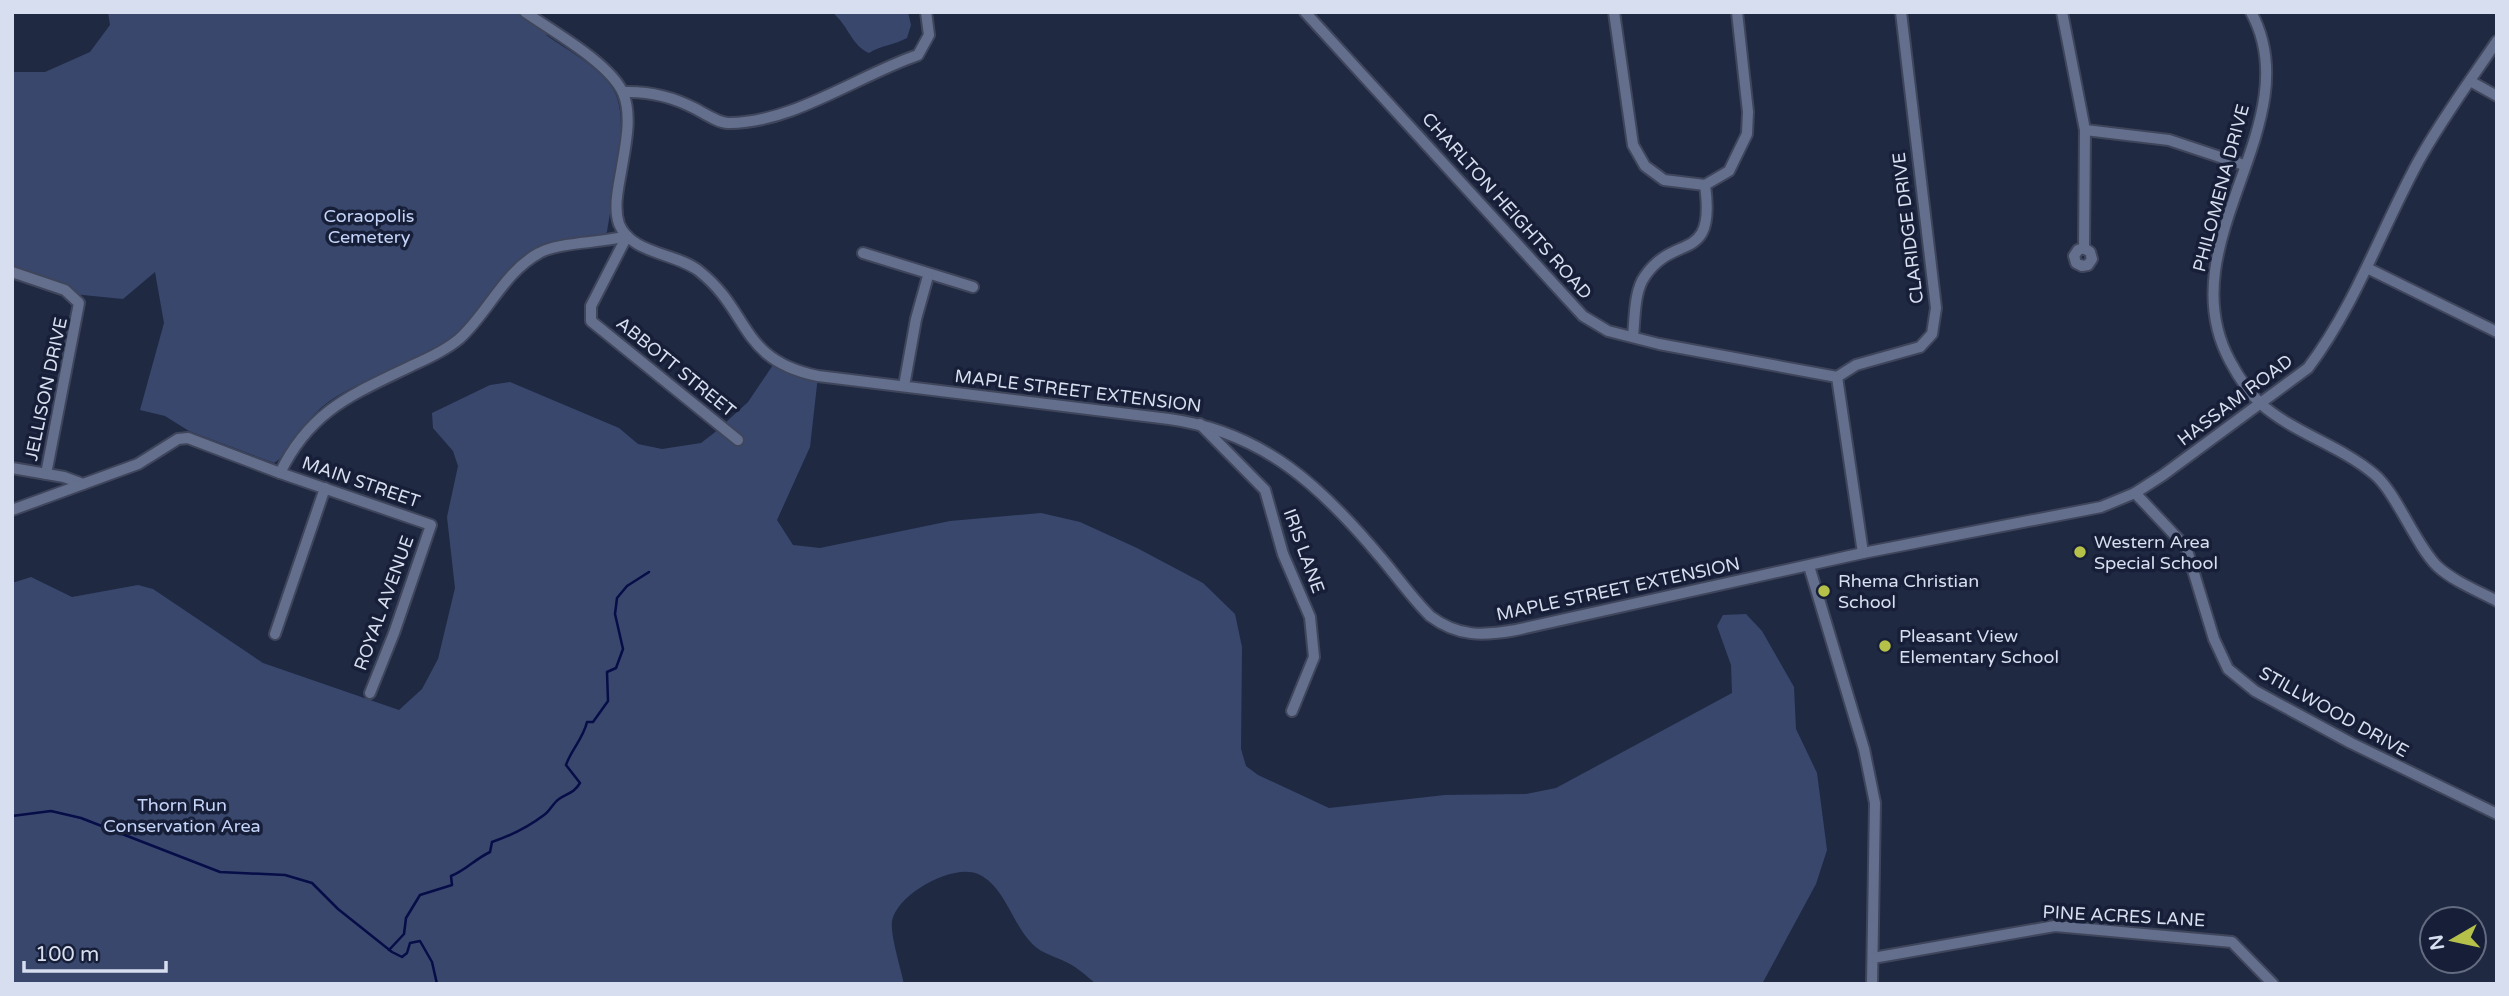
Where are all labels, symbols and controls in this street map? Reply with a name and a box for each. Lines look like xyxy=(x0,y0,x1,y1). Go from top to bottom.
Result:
street label: PHILOMENA DRIVE xyxy=(2188,102,2254,274)
street label: CHARLTON HEIGHTS ROAD xyxy=(1417,108,1597,304)
street label: CLARIDGE DRIVE xyxy=(1888,151,1928,305)
park label: Coraopolis Cemetery xyxy=(323,205,415,248)
street label: ABBOTT STREET xyxy=(612,312,740,422)
street label: JELLISON DRIVE xyxy=(20,315,72,463)
street label: HASSAM ROAD xyxy=(2173,349,2297,451)
street label: MAPLE STREET EXTENSION xyxy=(953,365,1203,417)
street label: MAIN STREET xyxy=(299,452,423,512)
street label: IRIS LANE xyxy=(1279,506,1329,596)
place label: Western Area Special School xyxy=(2094,531,2218,574)
street label: ROYAL AVENUE xyxy=(349,533,419,673)
marker: Western Area Special School xyxy=(2072,544,2088,560)
street label: MAPLE STREET EXTENSION xyxy=(1494,552,1742,626)
place label: Rhema Christian School xyxy=(1838,570,1979,613)
marker: Rhema Christian School xyxy=(1816,583,1832,599)
place label: Pleasant View Elementary School xyxy=(1899,625,2059,668)
marker: Pleasant View Elementary School xyxy=(1877,638,1893,654)
street label: STILLWOOD DRIVE xyxy=(2255,662,2413,762)
park label: Thorn Run Conservation Area xyxy=(103,794,261,837)
street label: PINE ACRES LANE xyxy=(2042,901,2206,931)
north arrow xyxy=(2418,905,2488,975)
scale bar xyxy=(24,930,166,974)
text: N xyxy=(2425,933,2449,952)
text: 100 m xyxy=(35,942,99,967)

